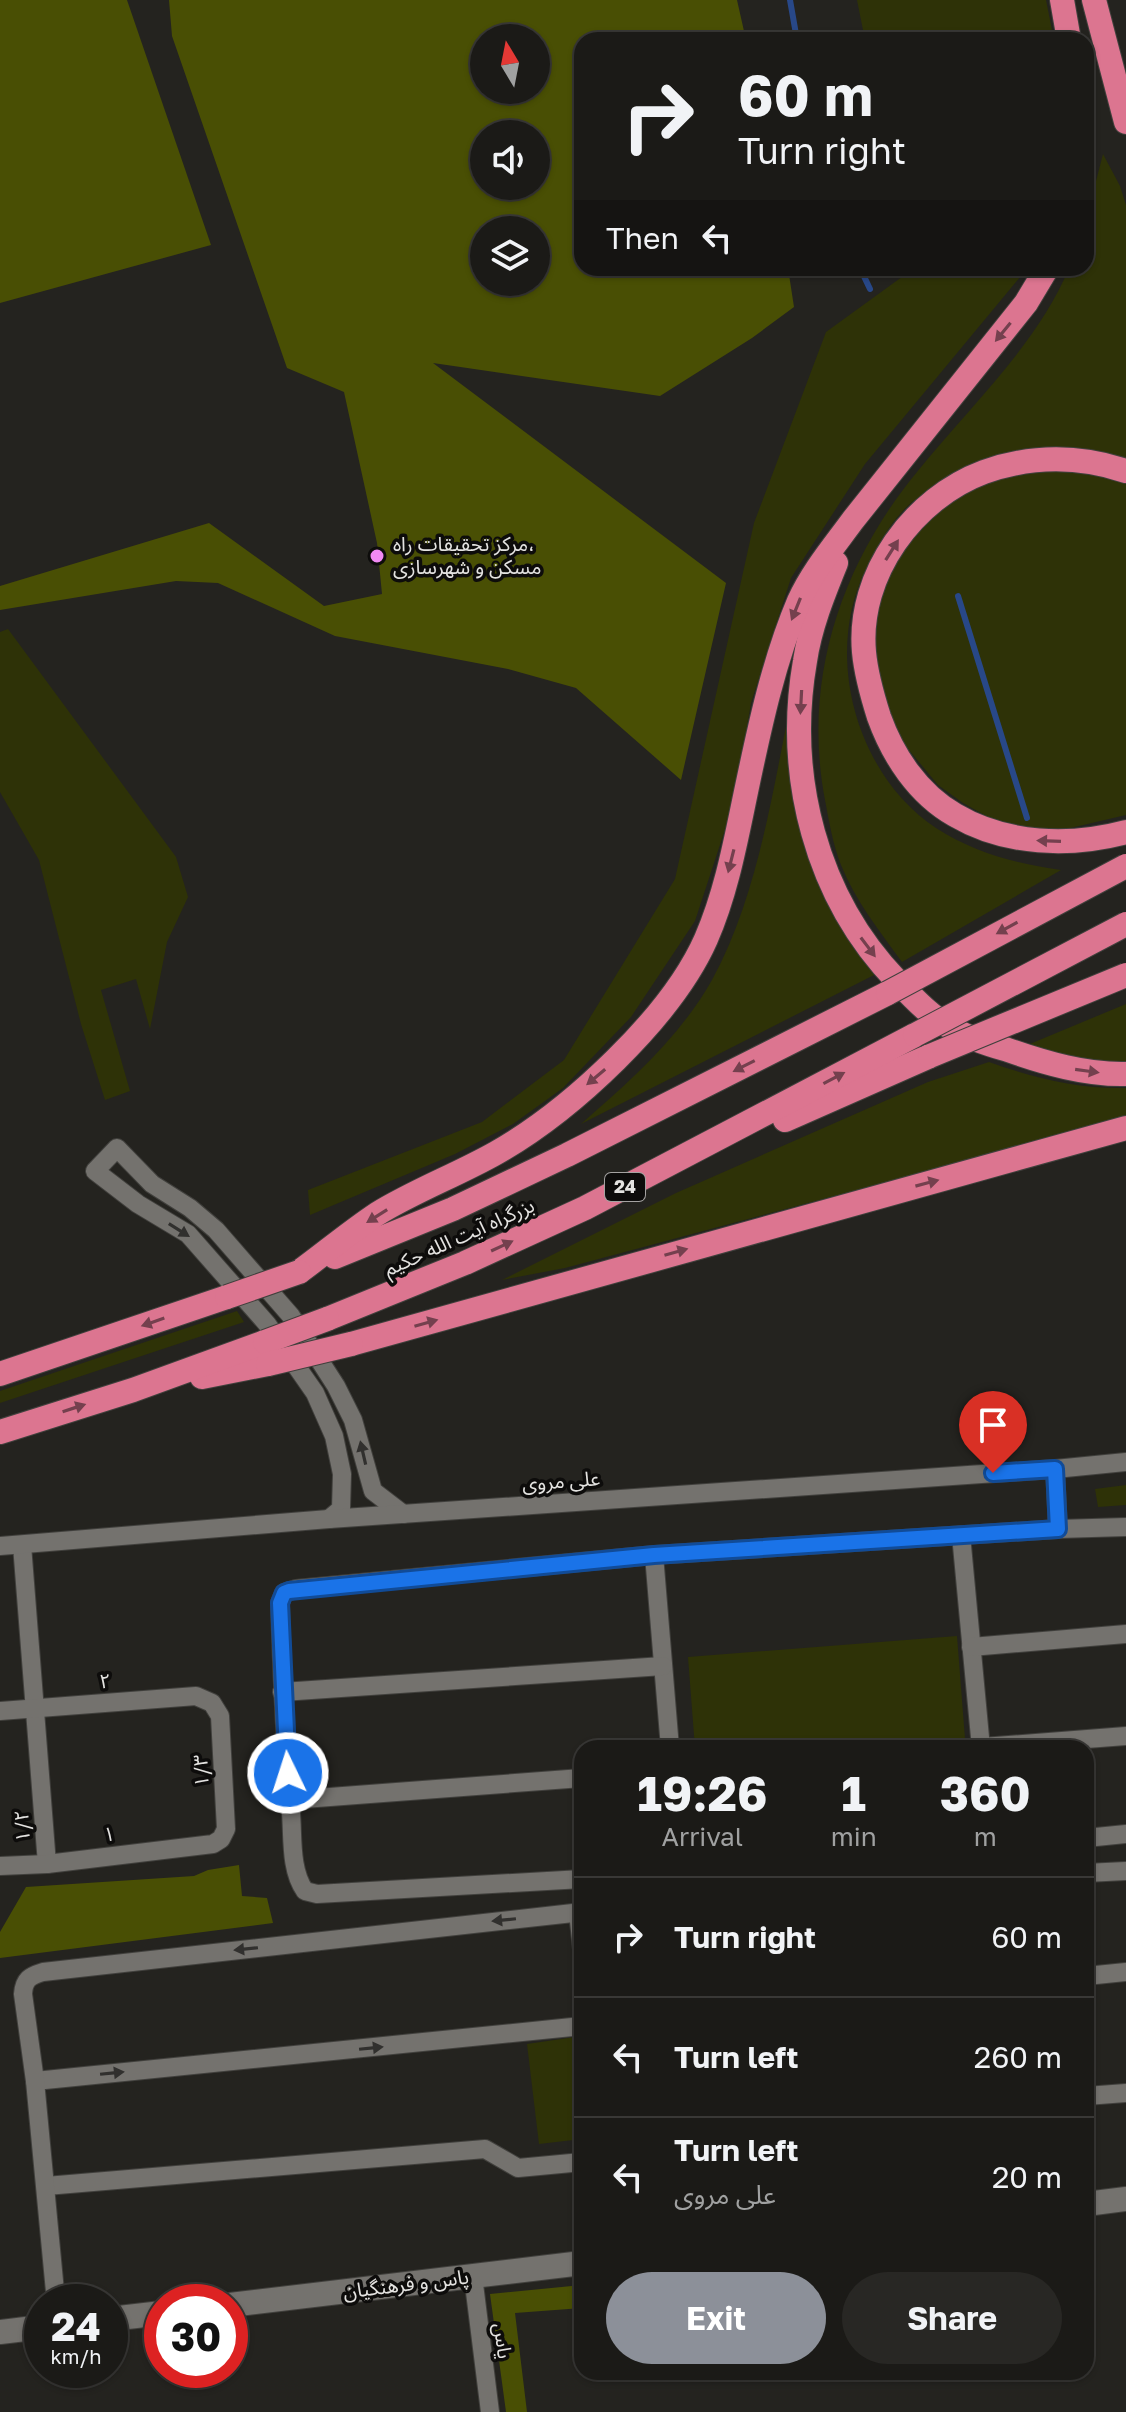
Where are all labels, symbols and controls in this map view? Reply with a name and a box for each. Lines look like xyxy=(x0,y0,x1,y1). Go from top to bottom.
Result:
north arrow xyxy=(470,24,550,104)
map controls xyxy=(470,24,550,296)
text: 60 m xyxy=(738,61,873,128)
icon: right xyxy=(606,64,710,168)
button: sound xyxy=(470,120,550,200)
text: Turn right xyxy=(738,129,906,172)
button: layers xyxy=(470,216,550,296)
icon: left xyxy=(695,216,739,260)
text: Then xyxy=(606,220,679,256)
one-way arrow xyxy=(995,322,1012,342)
place label: مرکز تحقیقات راه، مسکن و شهرسازی xyxy=(393,531,541,579)
one-way arrow xyxy=(884,539,899,560)
marker: مرکز تحقیقات راه، مسکن و شهرسازی xyxy=(368,547,386,565)
one-way arrow xyxy=(789,597,802,621)
one-way arrow xyxy=(794,690,807,715)
one-way arrow xyxy=(1036,834,1061,847)
one-way arrow xyxy=(725,848,737,873)
one-way arrow xyxy=(996,921,1018,935)
one-way arrow xyxy=(859,937,875,957)
one-way arrow xyxy=(732,1059,755,1073)
one-way arrow xyxy=(1075,1065,1100,1078)
one-way arrow xyxy=(586,1068,606,1085)
one-way arrow xyxy=(823,1071,846,1084)
road number: 24 xyxy=(605,1173,645,1201)
one-way arrow xyxy=(916,1176,940,1189)
street label: بزرگراه آیت الله حکیم xyxy=(380,1192,539,1284)
one-way arrow xyxy=(367,1208,388,1223)
one-way arrow xyxy=(168,1223,190,1237)
one-way arrow xyxy=(491,1239,514,1253)
one-way arrow xyxy=(664,1246,689,1258)
one-way arrow xyxy=(141,1316,165,1328)
one-way arrow xyxy=(415,1316,439,1329)
pin xyxy=(959,1391,1027,1473)
one-way arrow xyxy=(63,1401,87,1414)
icon: arrive xyxy=(971,1403,1015,1447)
one-way arrow xyxy=(356,1440,368,1465)
street label: علی مروی xyxy=(521,1465,601,1496)
street label: ۲ xyxy=(98,1668,112,1692)
position arrow xyxy=(246,1731,330,1815)
street label: ۱/۳ xyxy=(187,1754,213,1788)
text: 19:26 xyxy=(637,1764,768,1822)
text: 1 xyxy=(841,1764,866,1822)
text: 360 xyxy=(940,1764,1031,1822)
street label: ۱/۲ xyxy=(8,1809,34,1843)
street label: ۱ xyxy=(102,1820,116,1846)
text: Arrival xyxy=(662,1821,743,1852)
text: min xyxy=(831,1821,877,1852)
text: m xyxy=(974,1821,997,1852)
one-way arrow xyxy=(492,1914,517,1927)
icon: right xyxy=(606,1915,650,1959)
text: Turn right xyxy=(674,1919,816,1955)
text: 60 m xyxy=(991,1919,1062,1955)
one-way arrow xyxy=(233,1943,258,1956)
icon: left xyxy=(606,2035,650,2079)
text: Turn left xyxy=(674,2039,799,2075)
text: 260 m xyxy=(974,2039,1062,2075)
one-way arrow xyxy=(359,2041,384,2054)
one-way arrow xyxy=(100,2067,125,2080)
text: Turn left xyxy=(674,2132,799,2168)
icon: left xyxy=(606,2155,650,2199)
text: 20 m xyxy=(992,2159,1062,2195)
text: علی مروی xyxy=(674,2179,776,2210)
street label: پاس و فرهنگیان xyxy=(342,2263,470,2305)
button: Exit xyxy=(606,2272,826,2364)
button: Share xyxy=(842,2272,1062,2364)
speed limit sign: 30 xyxy=(144,2284,248,2388)
text: 24 xyxy=(51,2302,101,2350)
street label: یاس xyxy=(489,2322,518,2360)
text: km/h xyxy=(51,2344,101,2368)

